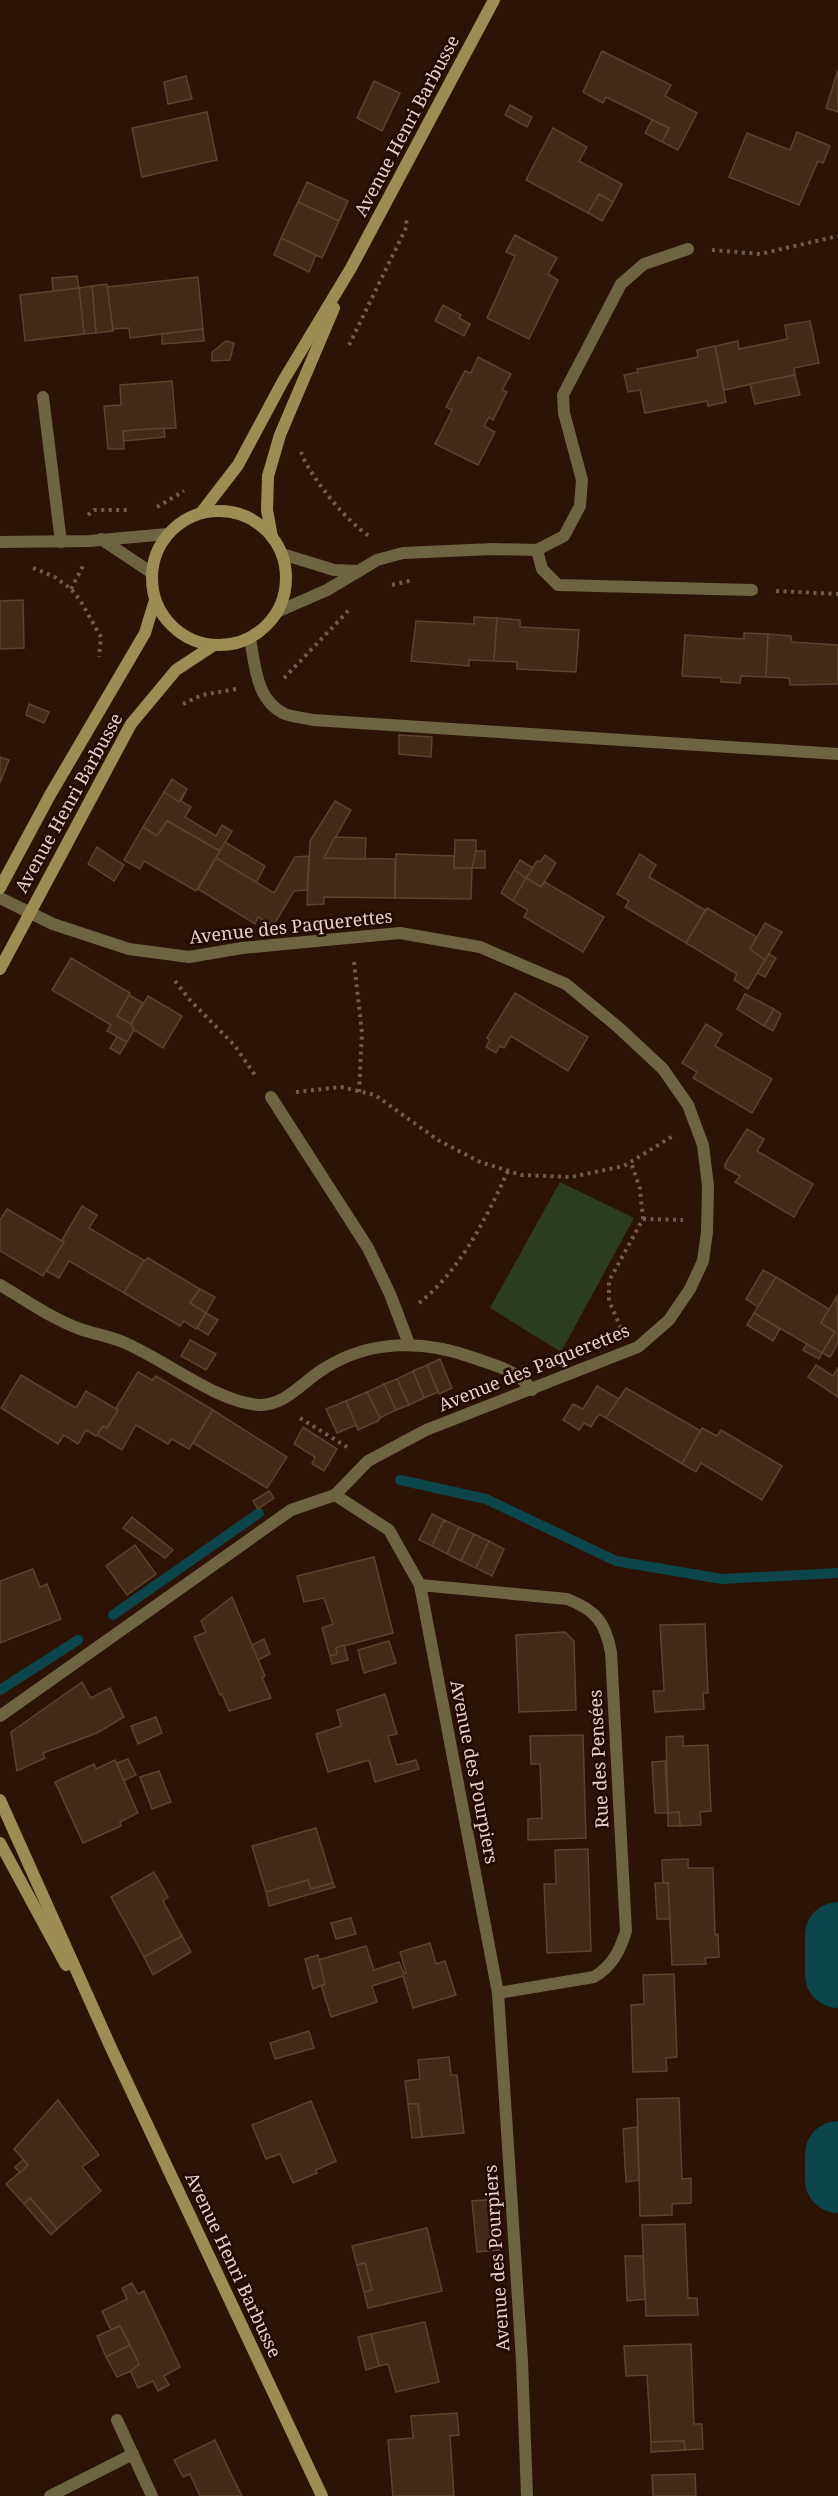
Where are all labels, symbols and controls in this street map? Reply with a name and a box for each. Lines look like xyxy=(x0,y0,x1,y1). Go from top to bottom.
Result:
street label: Avenue Henri Barbusse xyxy=(348,31,464,220)
street label: Avenue Henri Barbusse xyxy=(9,708,128,897)
street label: Avenue des Paquerettes xyxy=(188,903,394,949)
street label: Avenue des Paquerettes xyxy=(434,1318,633,1416)
street label: Avenue des Pourpiers xyxy=(445,1678,505,1866)
street label: Rue des Pensées xyxy=(582,1689,614,1829)
street label: Avenue des Pourpiers xyxy=(478,2164,514,2352)
street label: Avenue Henri Barbusse xyxy=(180,2168,288,2361)

